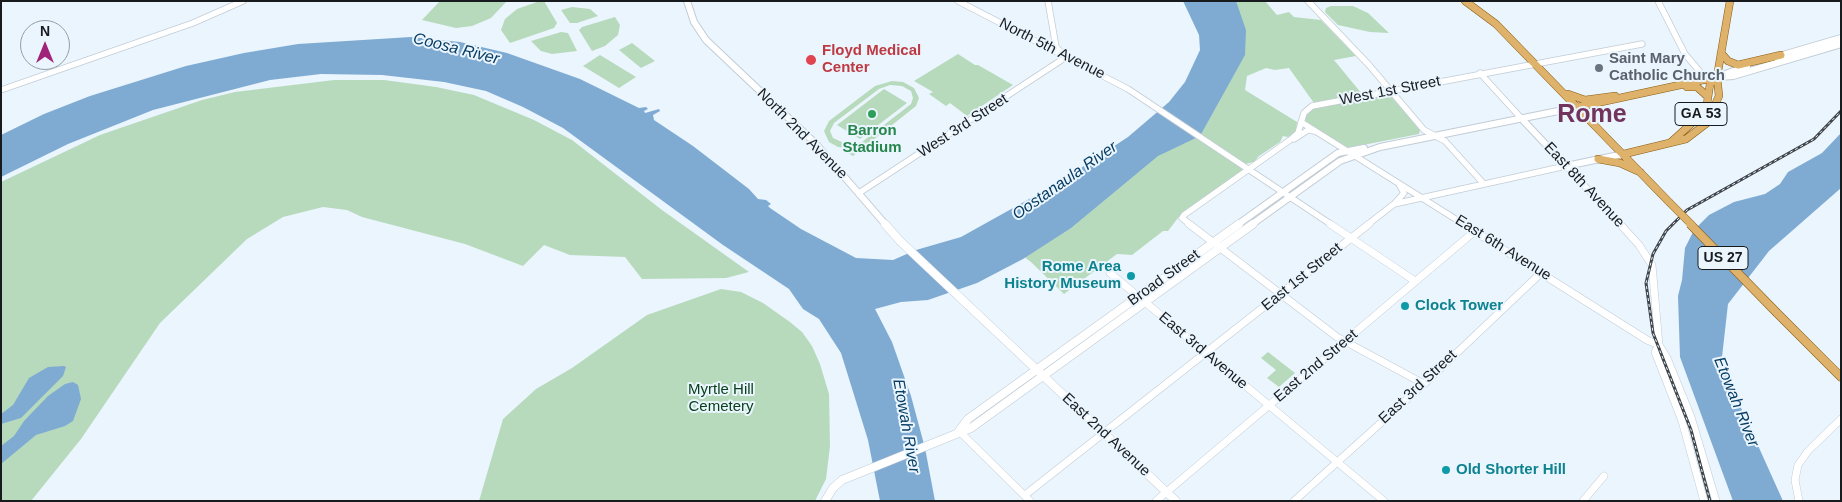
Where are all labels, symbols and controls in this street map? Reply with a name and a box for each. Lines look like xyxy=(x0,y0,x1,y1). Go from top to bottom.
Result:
street label: North 5th Avenue xyxy=(996,15,1108,83)
north arrow xyxy=(20,20,70,70)
text: N xyxy=(40,23,50,39)
water label: Coosa River xyxy=(411,29,501,69)
place label: Floyd Medical Center xyxy=(822,42,921,77)
place label: Saint Mary Catholic Church xyxy=(1609,50,1725,85)
marker: Floyd Medical Center xyxy=(804,53,818,67)
marker: Saint Mary Catholic Church xyxy=(1593,62,1605,74)
street label: West 1st Street xyxy=(1338,72,1442,110)
street label: North 2nd Avenue xyxy=(753,85,851,183)
street label: West 3rd Street xyxy=(915,90,1011,162)
district label: Rome xyxy=(1557,100,1627,130)
road number: GA 53 xyxy=(1675,102,1727,126)
marker: Barron Stadium xyxy=(866,108,878,120)
place label: Barron Stadium xyxy=(842,122,902,157)
water label: Oostanaula River xyxy=(1009,138,1121,224)
street label: East 8th Avenue xyxy=(1540,139,1628,231)
street label: East 6th Avenue xyxy=(1452,211,1554,285)
street label: East 1st Street xyxy=(1258,239,1346,315)
street label: Broad Street xyxy=(1125,246,1203,310)
road number: US 27 xyxy=(1698,247,1748,270)
place label: Rome Area History Museum xyxy=(1004,258,1121,293)
marker: Rome Area History Museum xyxy=(1125,270,1137,282)
place label: Clock Tower xyxy=(1415,297,1503,315)
marker: Clock Tower xyxy=(1399,300,1411,312)
street label: East 3rd Avenue xyxy=(1155,309,1251,393)
street label: East 2nd Street xyxy=(1271,326,1361,406)
street label: East 3rd Street xyxy=(1375,346,1461,428)
water label: Etowah River xyxy=(1709,354,1763,450)
water label: Etowah River xyxy=(888,377,924,475)
park label: Myrtle Hill Cemetery xyxy=(688,381,754,416)
street label: East 2nd Avenue xyxy=(1058,390,1154,480)
place label: Old Shorter Hill xyxy=(1456,461,1566,479)
marker: Old Shorter Hill xyxy=(1440,464,1452,476)

